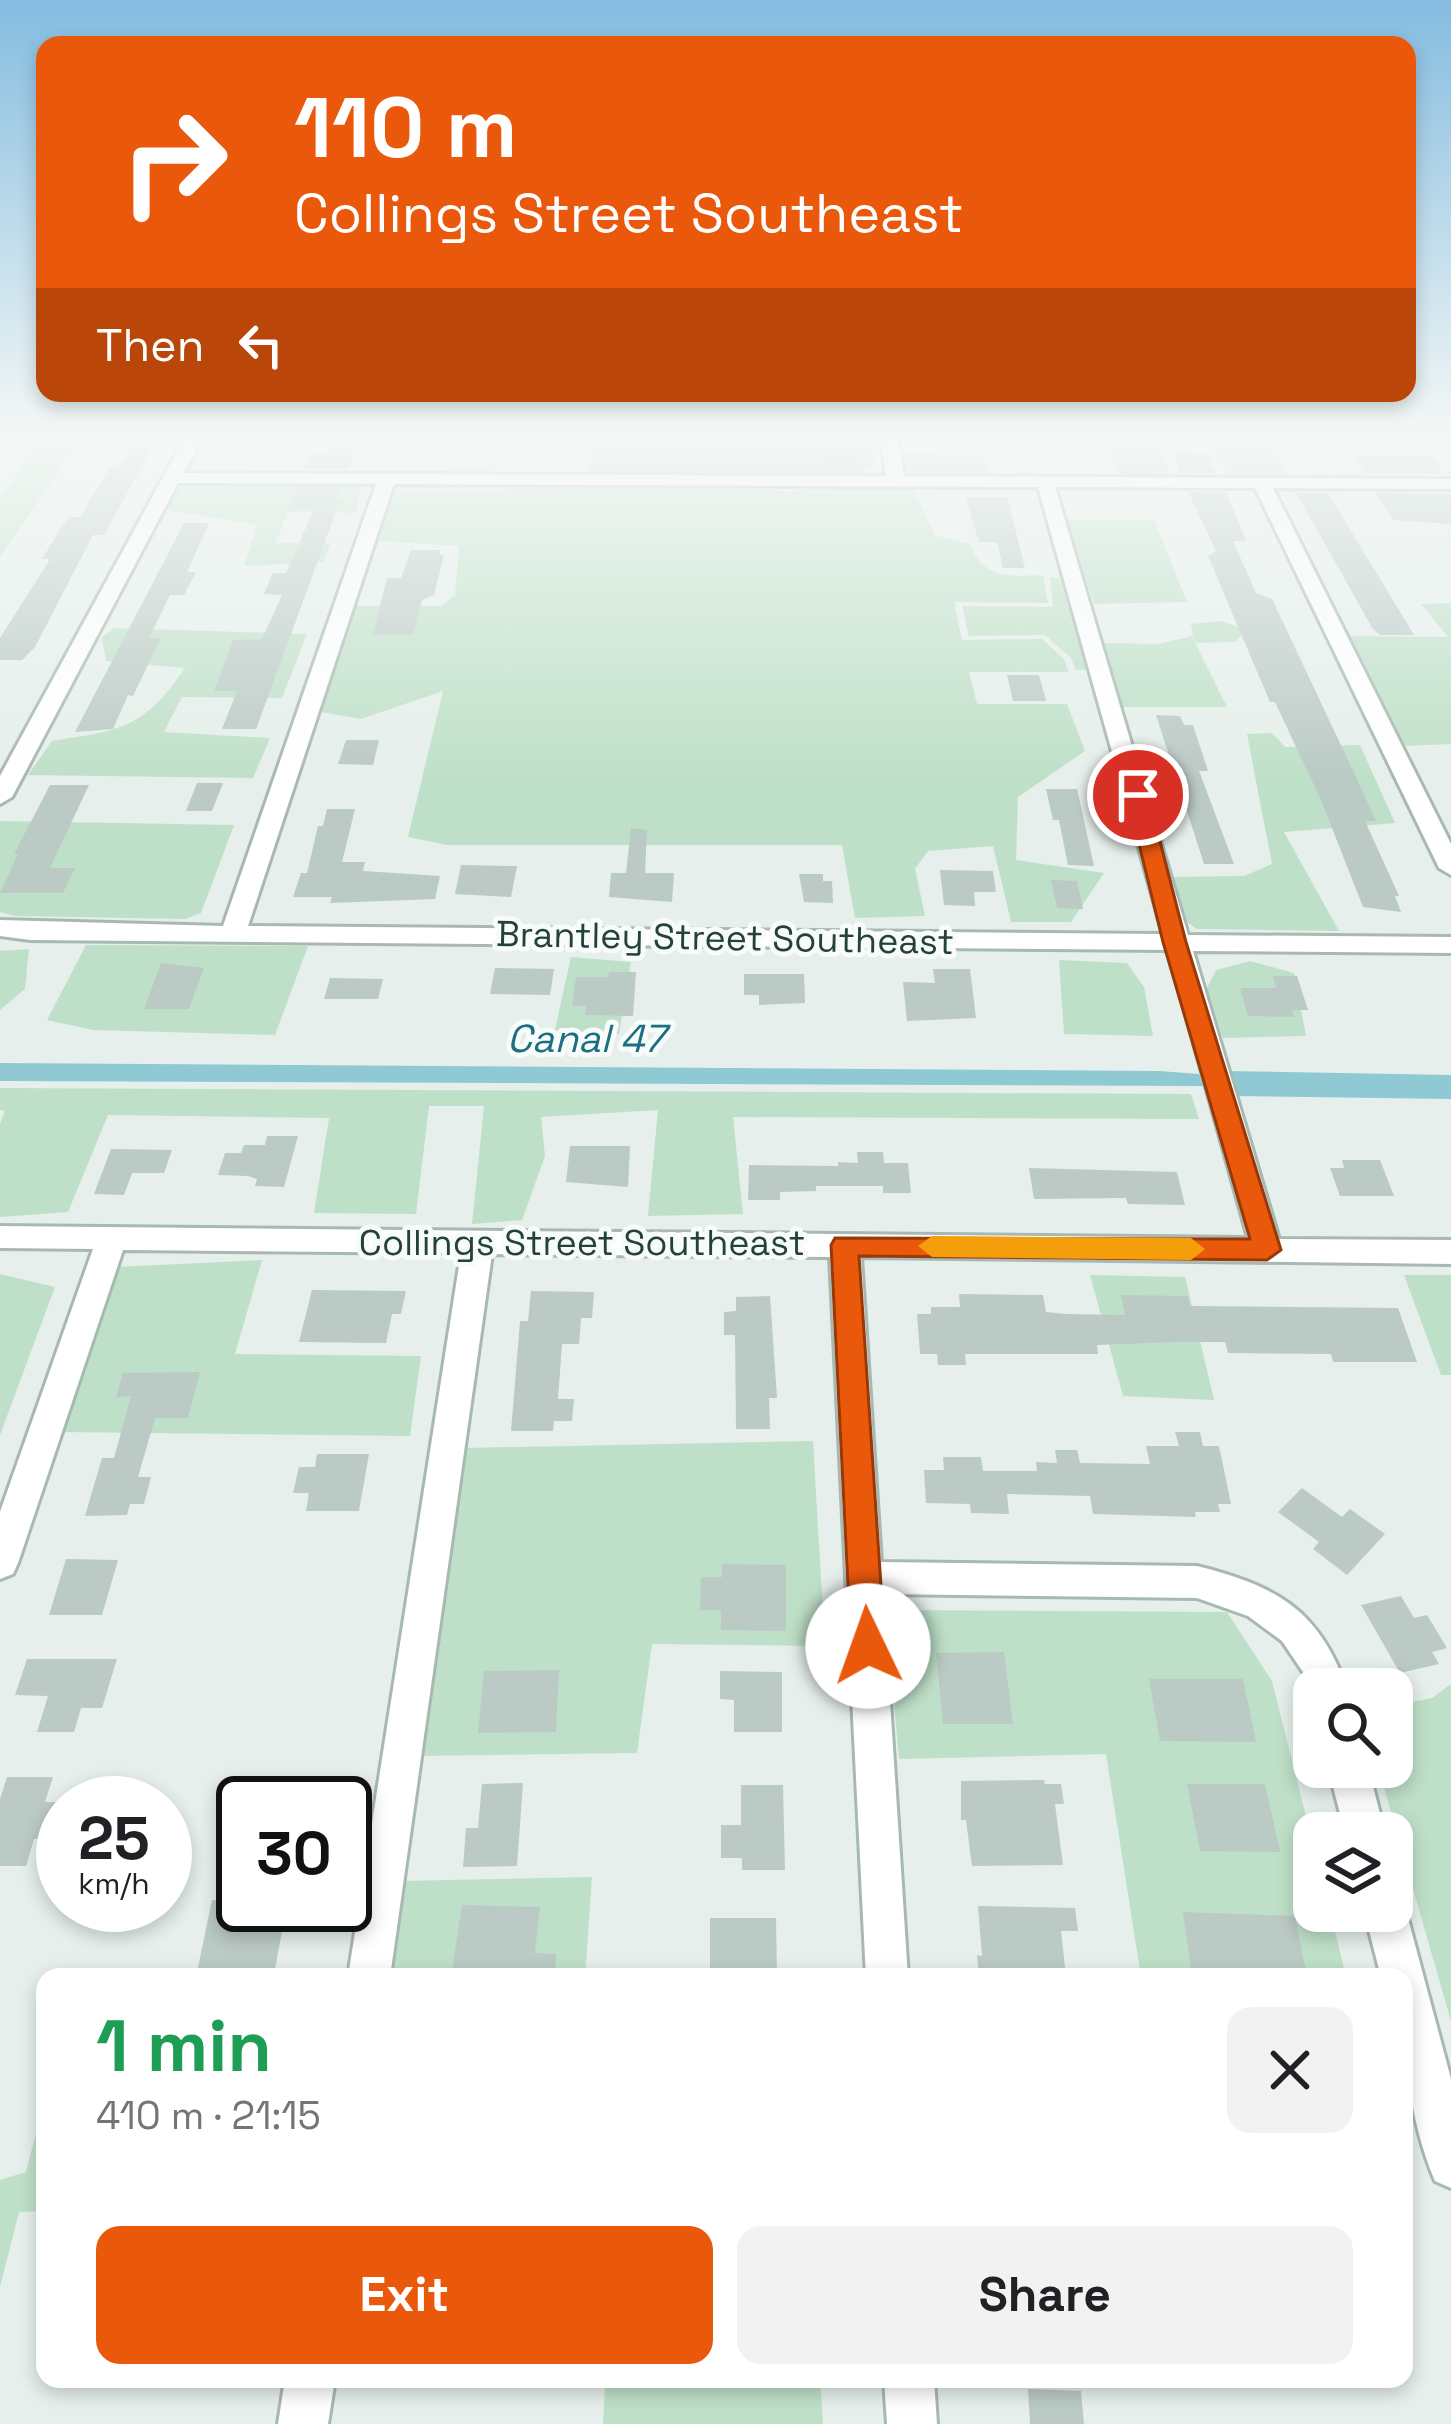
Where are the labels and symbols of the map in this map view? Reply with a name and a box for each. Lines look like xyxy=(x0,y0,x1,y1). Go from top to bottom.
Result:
pin xyxy=(1087,744,1189,846)
street label: Brantley Street Southeast xyxy=(496,911,954,965)
water label: Canal 47 xyxy=(507,1014,671,1063)
street label: Collings Street Southeast xyxy=(359,1220,805,1266)
position arrow xyxy=(805,1583,931,1709)
speed limit sign: 30 xyxy=(216,1776,372,1932)

